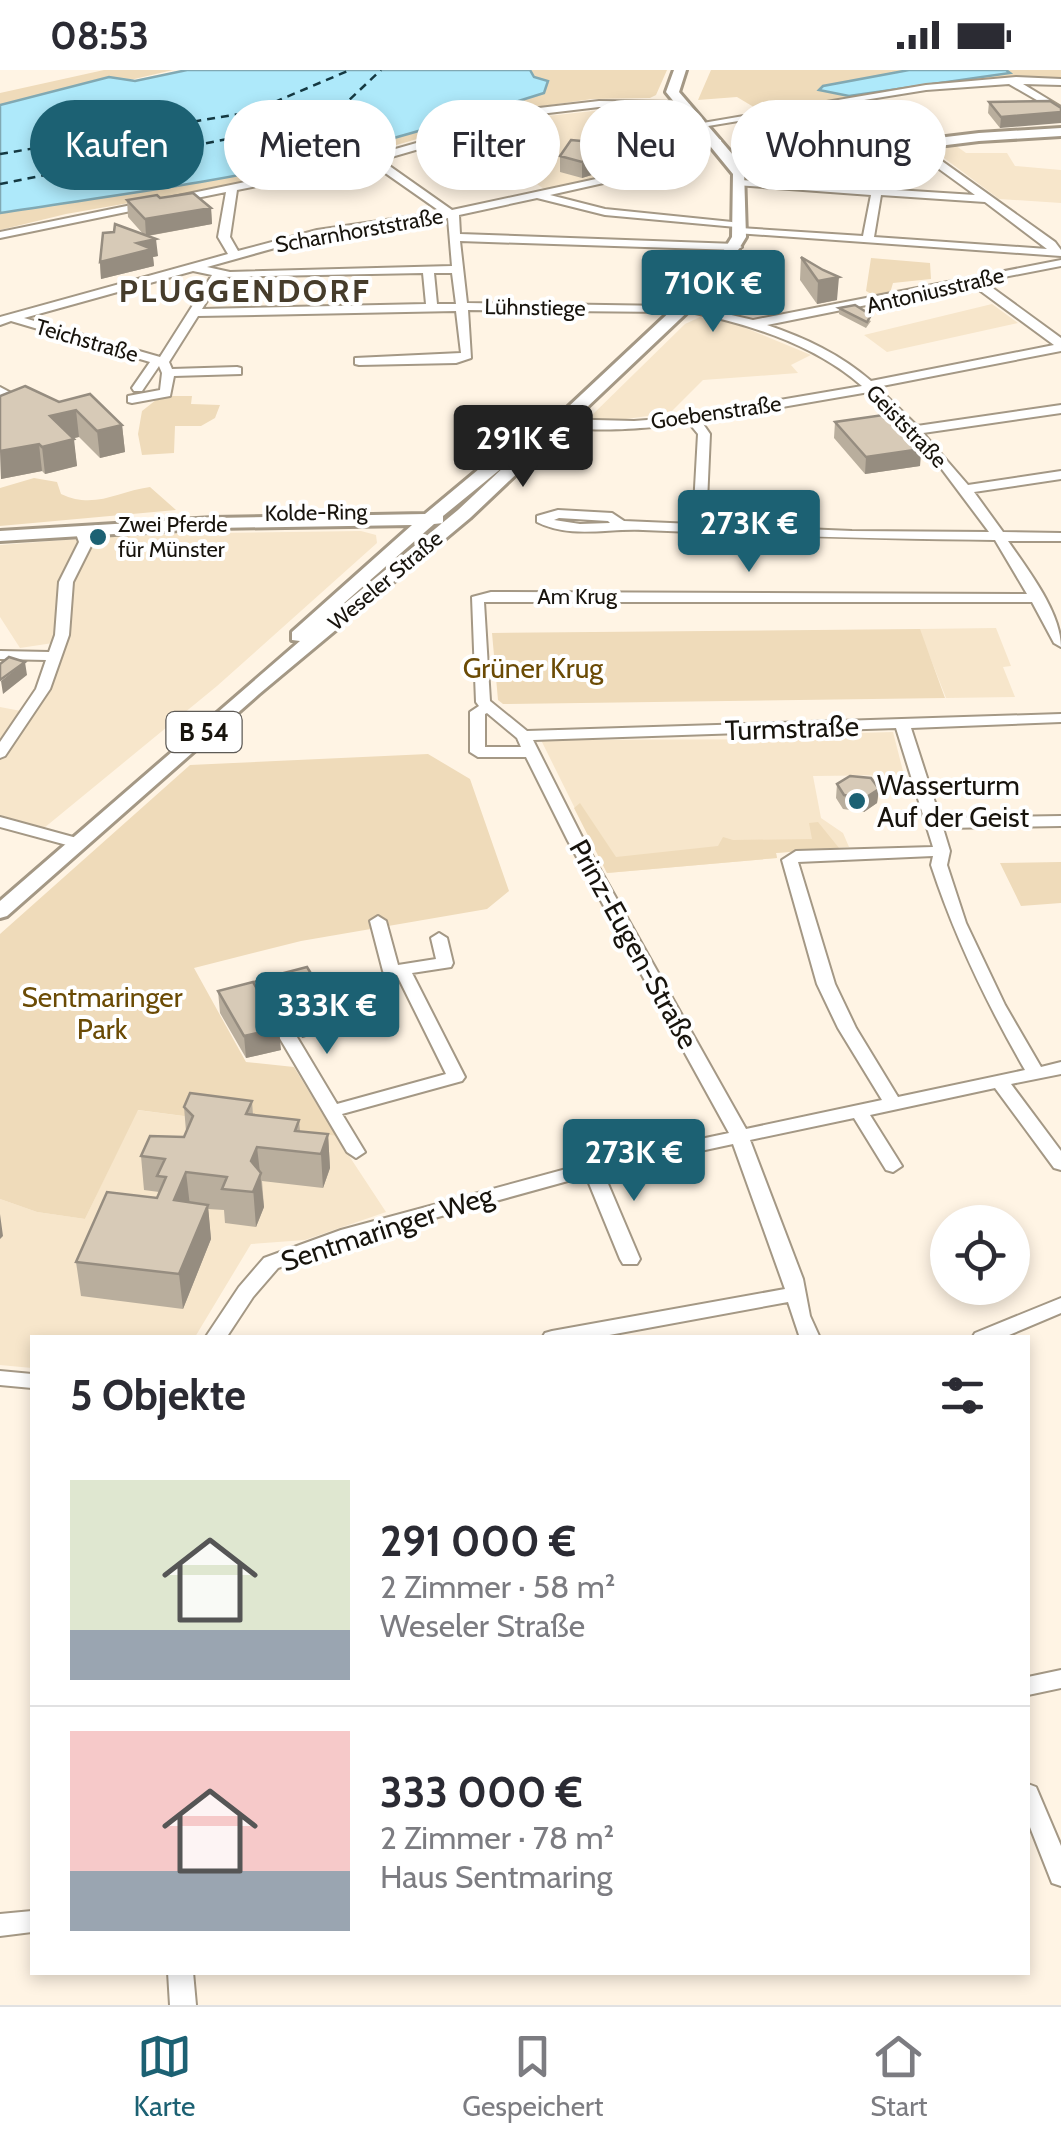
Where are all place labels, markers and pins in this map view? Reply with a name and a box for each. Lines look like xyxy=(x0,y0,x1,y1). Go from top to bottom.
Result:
pin: 710K € xyxy=(632,250,794,335)
pin: 291K € xyxy=(442,405,604,490)
pin: 273K € xyxy=(668,490,830,575)
place label: Zwei Pferde für Münster xyxy=(118,511,228,563)
marker: Zwei Pferde für Münster xyxy=(87,526,109,548)
place label: Wasserturm Auf der Geist xyxy=(877,768,1029,834)
marker: Wasserturm Auf der Geist xyxy=(846,790,868,812)
pin: 333K € xyxy=(246,972,408,1057)
pin: 273K € xyxy=(553,1119,715,1204)

